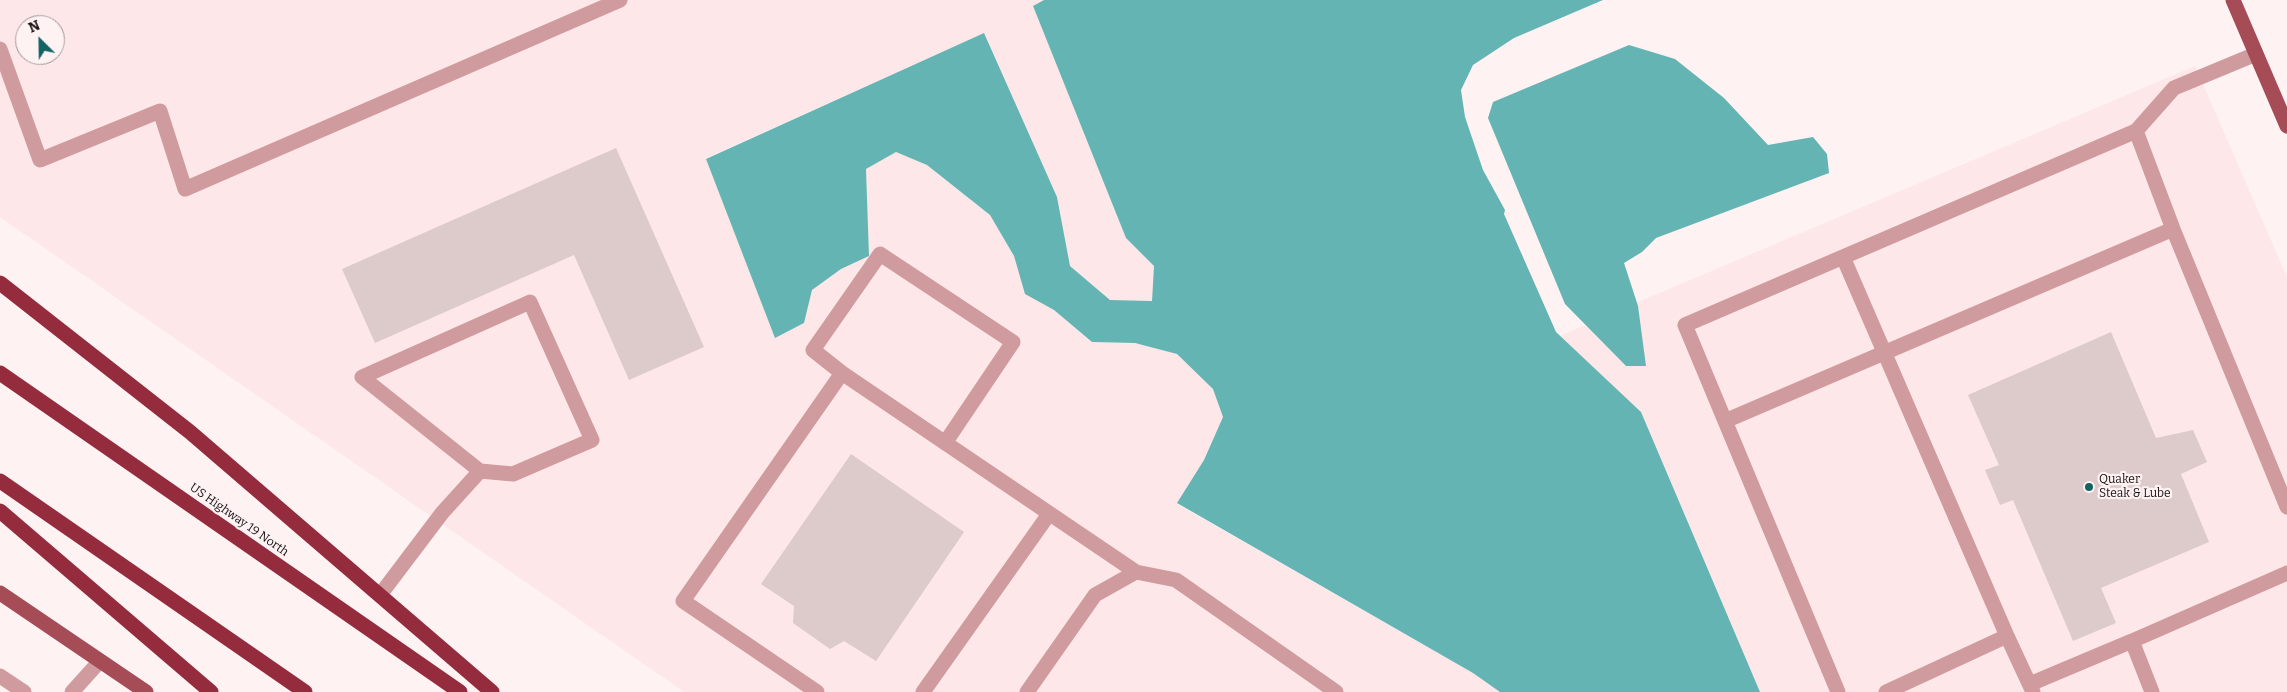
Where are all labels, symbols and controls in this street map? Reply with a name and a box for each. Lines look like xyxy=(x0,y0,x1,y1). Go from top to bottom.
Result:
north arrow xyxy=(15,15,65,65)
text: N xyxy=(26,17,43,37)
place label: Quaker Steak & Lube xyxy=(2099,473,2171,501)
street label: US Highway 19 North xyxy=(187,480,291,560)
marker: Quaker Steak & Lube xyxy=(2083,481,2095,493)

